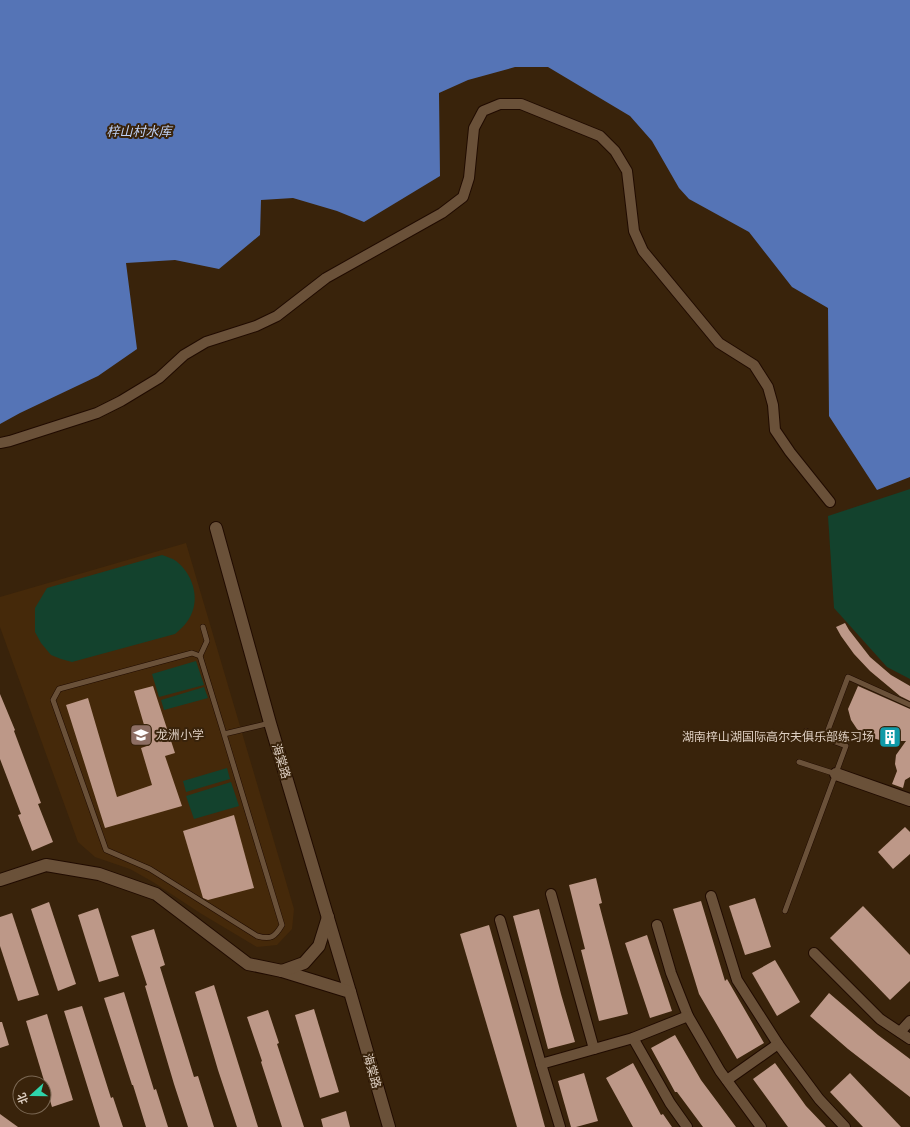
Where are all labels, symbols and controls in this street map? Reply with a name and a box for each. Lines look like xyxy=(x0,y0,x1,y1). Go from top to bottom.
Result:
water label: 梓山村水库 xyxy=(106,124,173,139)
school or university icon: 龙洲小学 xyxy=(128,722,154,748)
building icon: 湖南梓山湖国际高尔夫俱乐部练习场 xyxy=(877,724,903,750)
place label: 龙洲小学 xyxy=(156,728,204,742)
place label: 湖南梓山湖国际高尔夫俱乐部练习场 xyxy=(682,730,874,744)
street label: 海棠路 xyxy=(269,742,293,780)
street label: 海棠路 xyxy=(360,1052,384,1090)
north arrow xyxy=(12,1075,52,1115)
text: 北 xyxy=(15,1091,30,1106)

